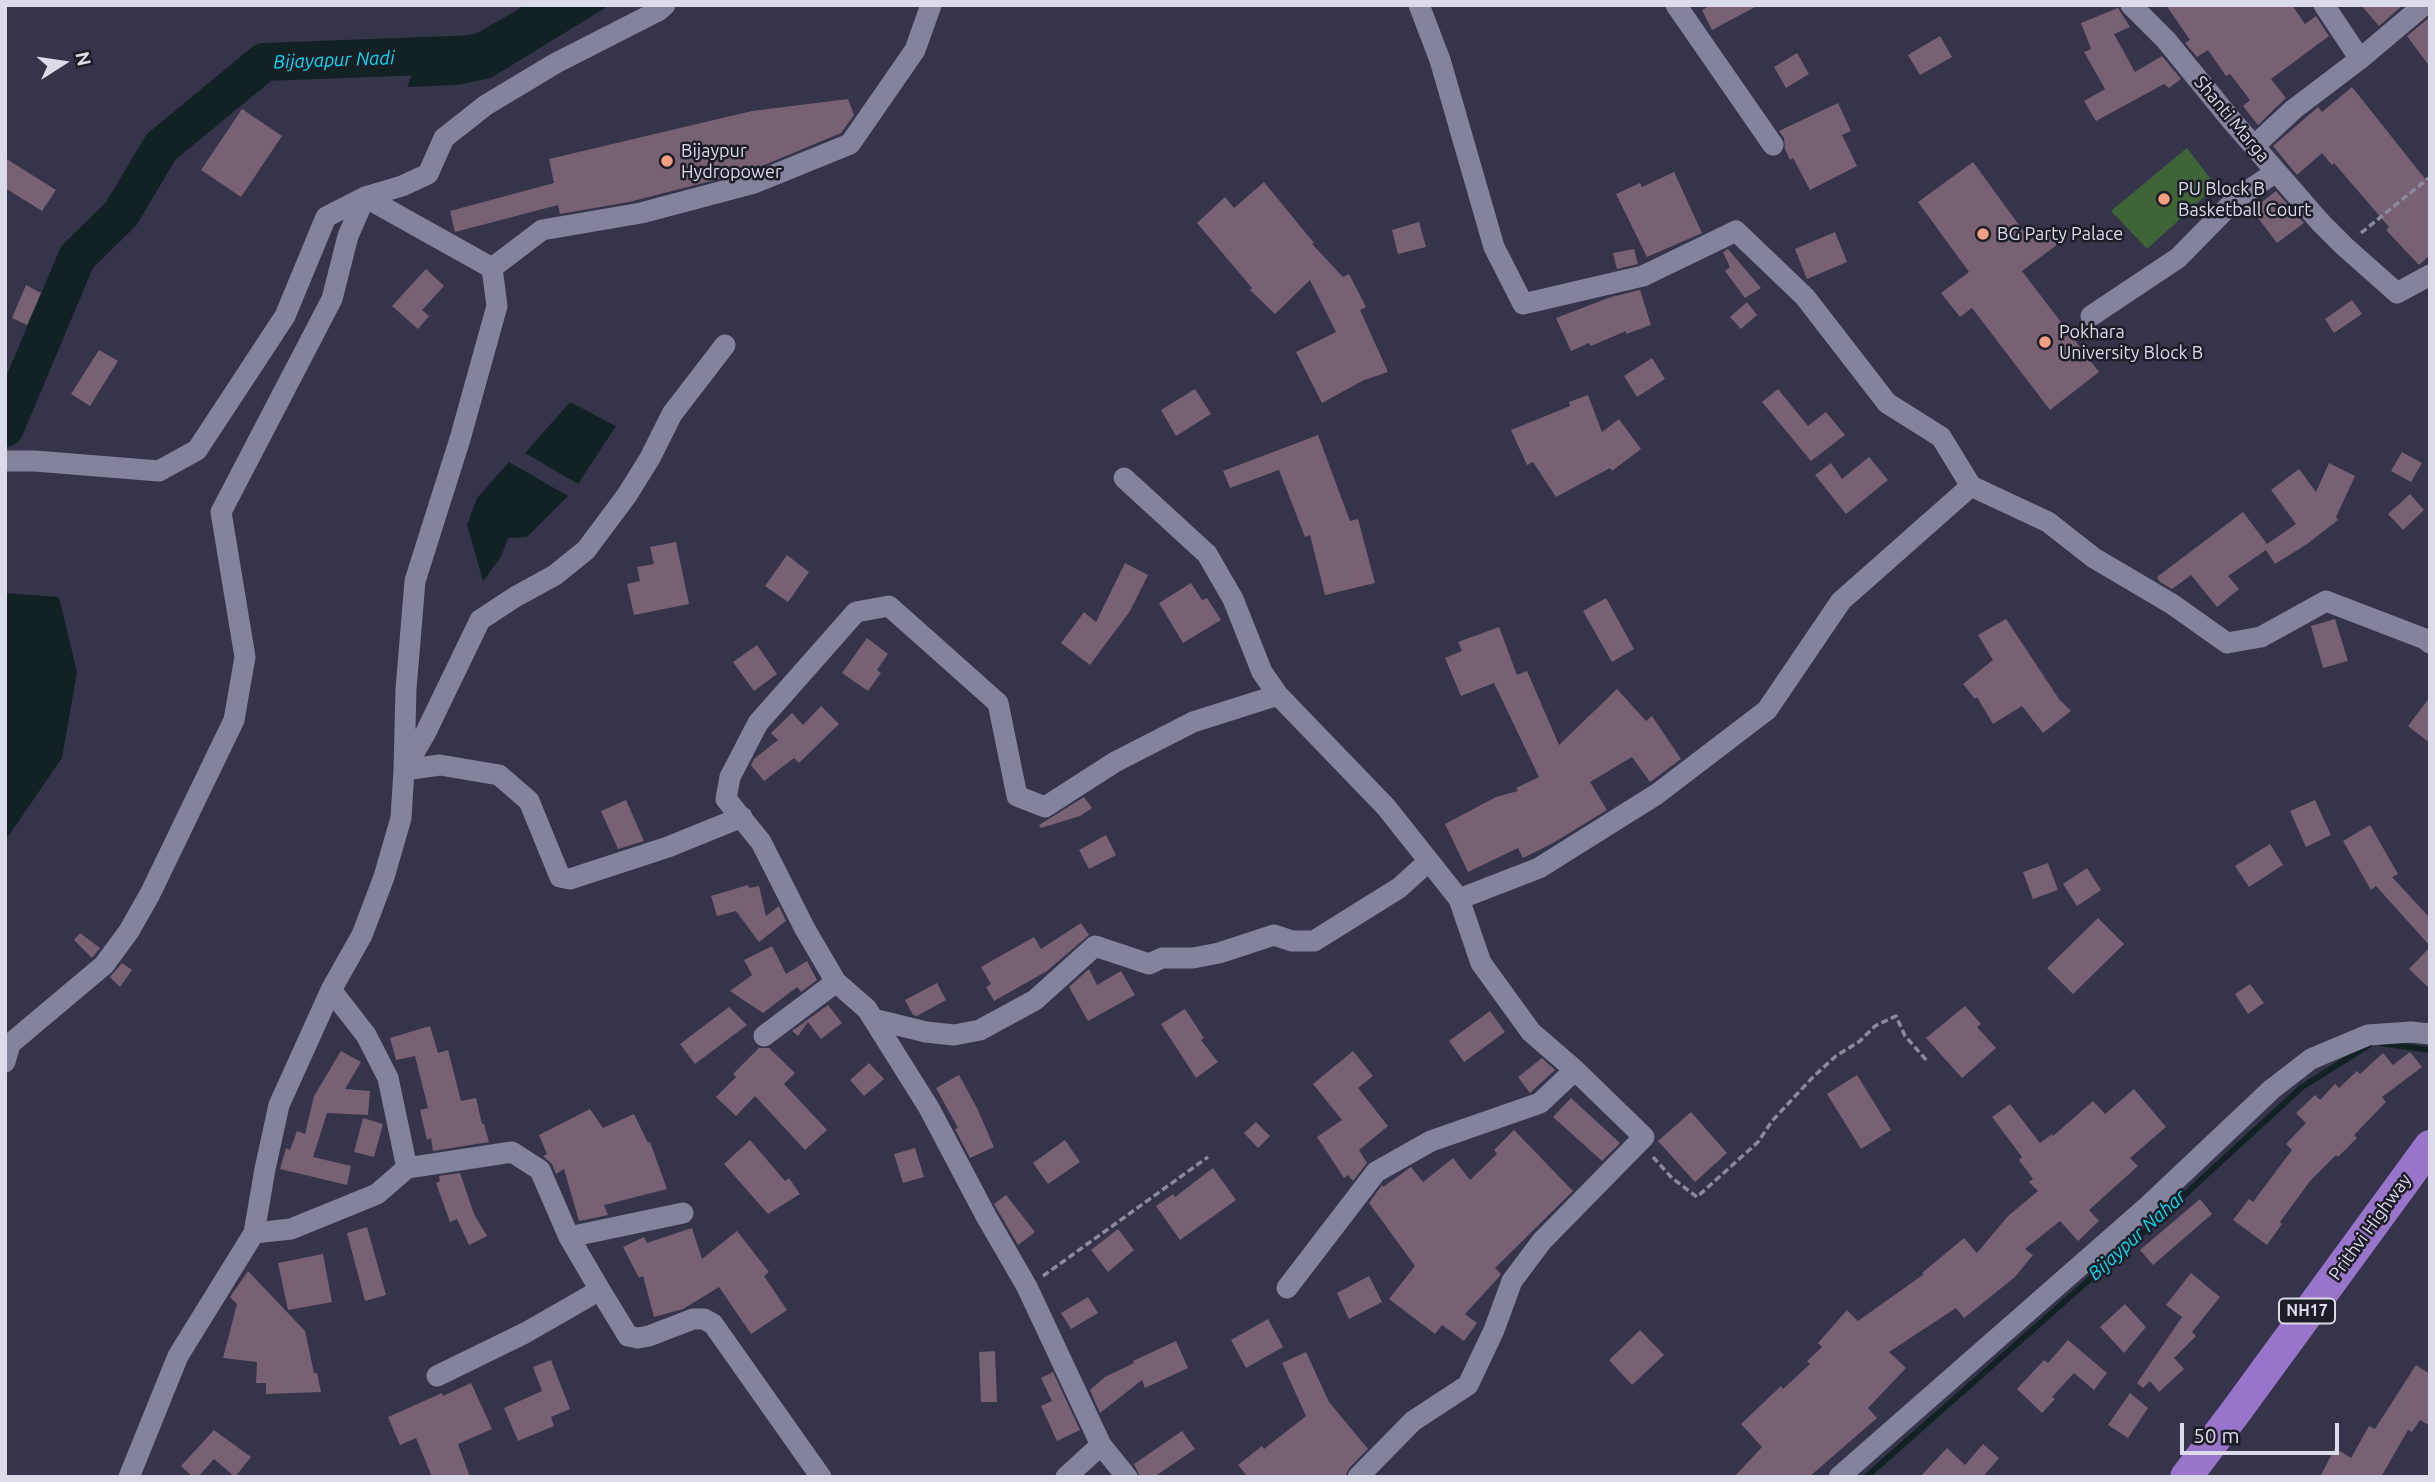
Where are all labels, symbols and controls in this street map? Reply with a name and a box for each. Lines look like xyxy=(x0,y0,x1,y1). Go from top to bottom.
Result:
north arrow xyxy=(28,28,98,98)
water label: Bijayapur Nadi xyxy=(273,46,395,74)
text: N xyxy=(71,49,96,68)
street label: Shanti Marga xyxy=(2190,71,2274,167)
place label: Bijaypur Hydropower xyxy=(681,140,782,182)
marker: Bijaypur Hydropower xyxy=(659,153,675,169)
place label: PU Block B Basketball Court xyxy=(2178,178,2311,220)
marker: PU Block B Basketball Court xyxy=(2156,191,2172,207)
place label: BG Party Palace xyxy=(1997,223,2123,245)
marker: BG Party Palace xyxy=(1975,226,1991,242)
place label: Pokhara University Block B xyxy=(2059,321,2203,364)
marker: Pokhara University Block B xyxy=(2037,334,2053,350)
street label: Prithvi Highway xyxy=(2324,1170,2416,1284)
water label: Bijaypur Nahar xyxy=(2083,1185,2191,1285)
road number: NH17 xyxy=(2279,1298,2335,1324)
scale bar xyxy=(2183,1408,2342,1452)
text: 50 m xyxy=(2193,1423,2240,1447)

